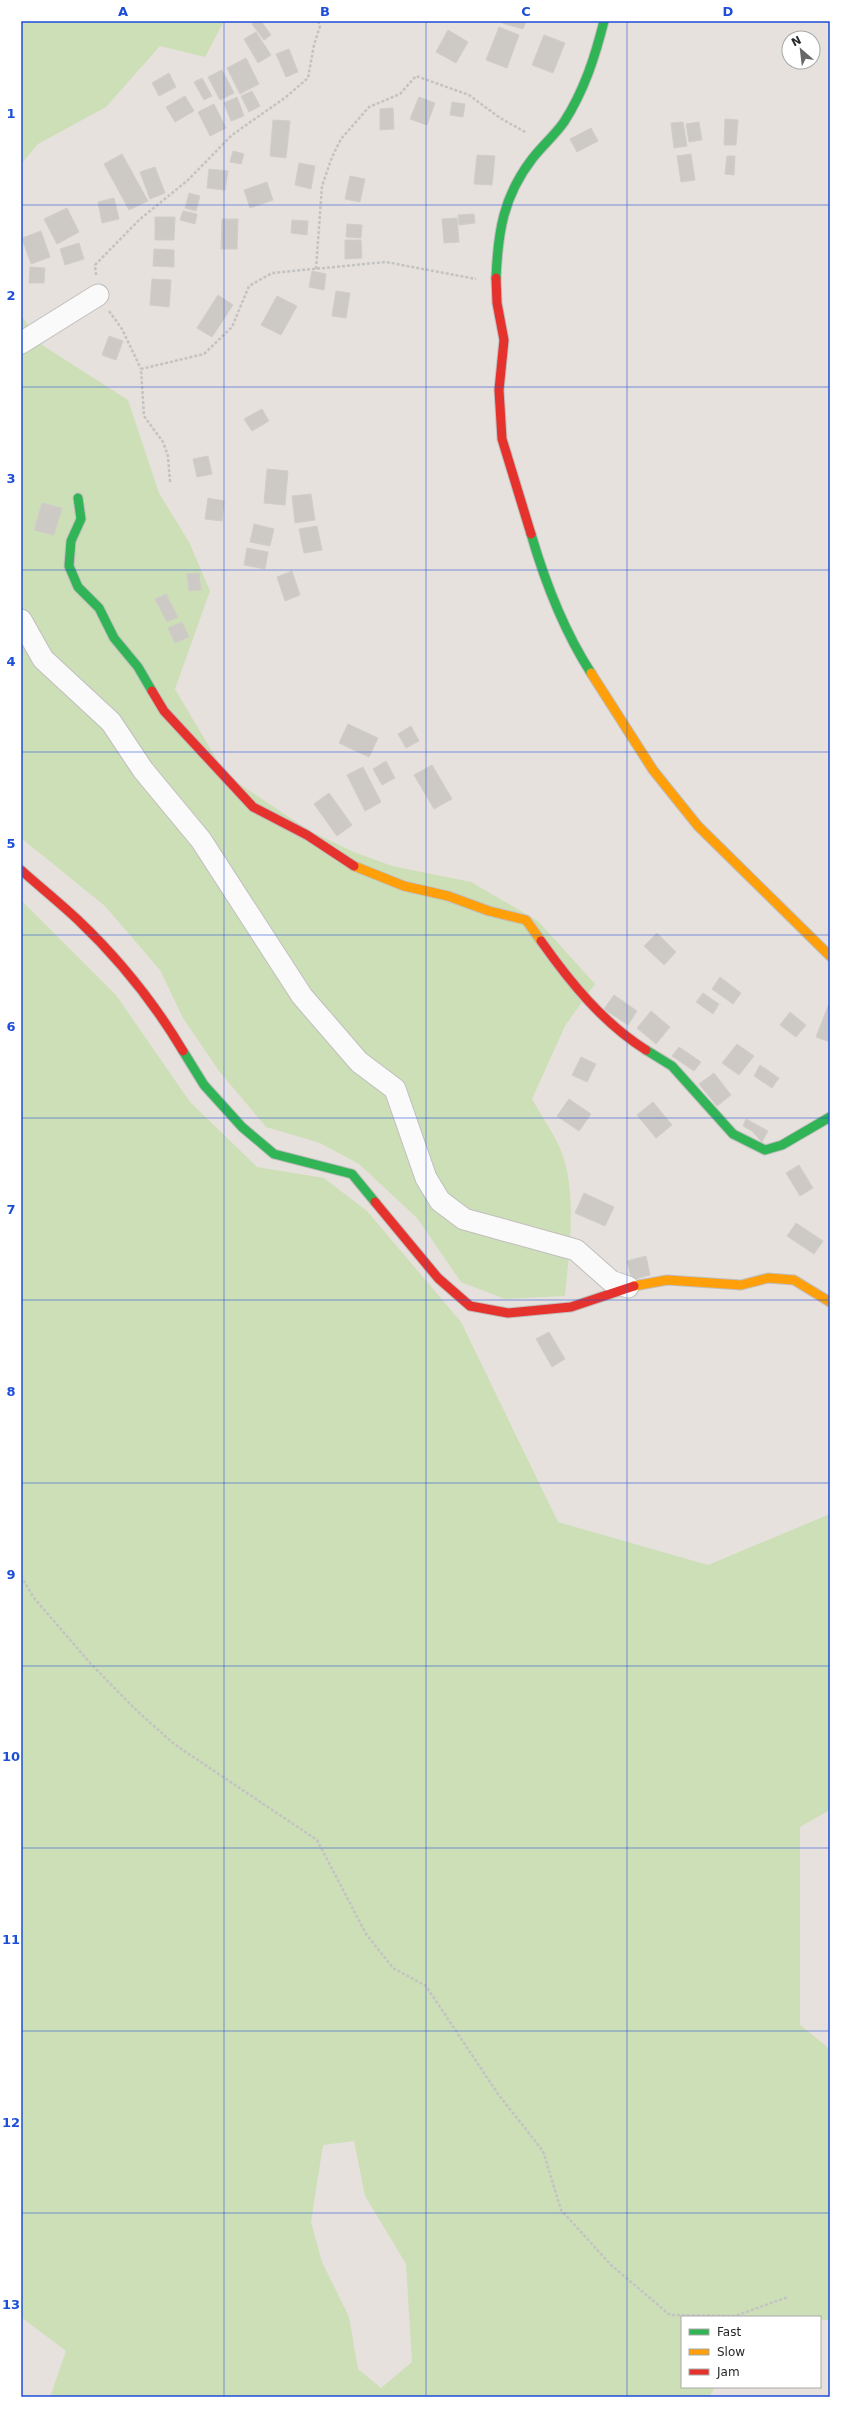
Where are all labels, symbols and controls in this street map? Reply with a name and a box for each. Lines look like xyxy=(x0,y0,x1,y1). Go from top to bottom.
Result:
text: A xyxy=(118,4,128,19)
text: B xyxy=(320,4,330,19)
text: C xyxy=(521,4,531,19)
text: D xyxy=(723,4,734,19)
north arrow xyxy=(781,30,821,70)
text: N xyxy=(789,34,804,50)
text: 1 xyxy=(6,106,16,121)
text: 2 xyxy=(6,288,16,303)
text: 3 xyxy=(6,471,16,486)
text: 4 xyxy=(6,654,16,669)
text: 5 xyxy=(6,836,16,851)
text: 6 xyxy=(6,1019,16,1034)
text: 7 xyxy=(6,1202,16,1217)
text: 8 xyxy=(6,1384,16,1399)
text: 9 xyxy=(6,1567,16,1582)
text: 10 xyxy=(2,1749,20,1764)
text: 11 xyxy=(2,1932,20,1947)
text: 12 xyxy=(2,2115,20,2130)
text: 13 xyxy=(2,2297,20,2312)
legend xyxy=(681,2316,821,2388)
text: Fast xyxy=(717,2325,741,2339)
text: Slow xyxy=(717,2345,745,2359)
text: Jam xyxy=(716,2365,740,2379)

